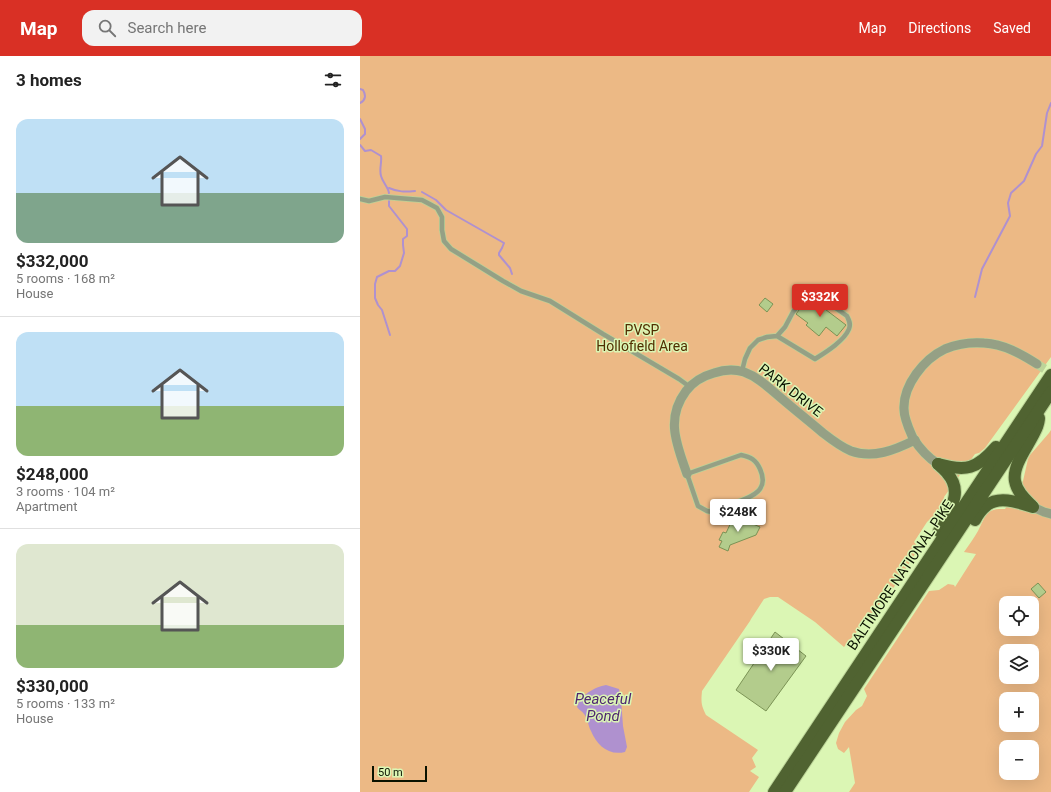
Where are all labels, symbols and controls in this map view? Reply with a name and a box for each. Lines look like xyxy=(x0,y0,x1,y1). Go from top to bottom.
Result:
search box xyxy=(82,10,362,46)
text: Map xyxy=(20,17,58,40)
icon: search xyxy=(96,17,118,39)
text: Search here xyxy=(128,19,206,37)
text: Map xyxy=(859,20,886,36)
text: Directions xyxy=(908,20,971,36)
text: Saved xyxy=(993,20,1031,36)
icon: filters xyxy=(322,69,344,91)
text: 3 homes xyxy=(16,70,82,90)
icon: home xyxy=(144,145,216,217)
text: $332,000 xyxy=(16,251,88,271)
text: 5 rooms · 168 m² xyxy=(16,271,115,286)
pin: $332K xyxy=(792,284,848,318)
text: House xyxy=(16,286,53,301)
text: $332K xyxy=(801,289,839,304)
park label: PVSP Hollofield Area xyxy=(596,322,688,354)
icon: home xyxy=(144,358,216,430)
street label: PARK DRIVE xyxy=(756,360,826,420)
text: $248,000 xyxy=(16,464,88,484)
text: 3 rooms · 104 m² xyxy=(16,484,115,499)
street label: BALTIMORE NATIONAL PIKE xyxy=(844,497,956,653)
text: Apartment xyxy=(16,499,78,514)
pin: $248K xyxy=(710,499,766,533)
text: $248K xyxy=(719,504,757,519)
icon: home xyxy=(144,570,216,642)
map controls xyxy=(999,596,1039,780)
button: locate xyxy=(999,596,1039,636)
pin: $330K xyxy=(743,638,799,672)
text: $330K xyxy=(752,643,790,658)
button: layers xyxy=(999,644,1039,684)
text: $330,000 xyxy=(16,676,88,696)
water label: Peaceful Pond xyxy=(575,690,632,725)
button: + xyxy=(999,692,1039,732)
text: 5 rooms · 133 m² xyxy=(16,696,115,711)
text: House xyxy=(16,711,53,726)
button: − xyxy=(999,740,1039,780)
scale bar xyxy=(372,764,427,783)
text: 50 m xyxy=(378,766,403,779)

